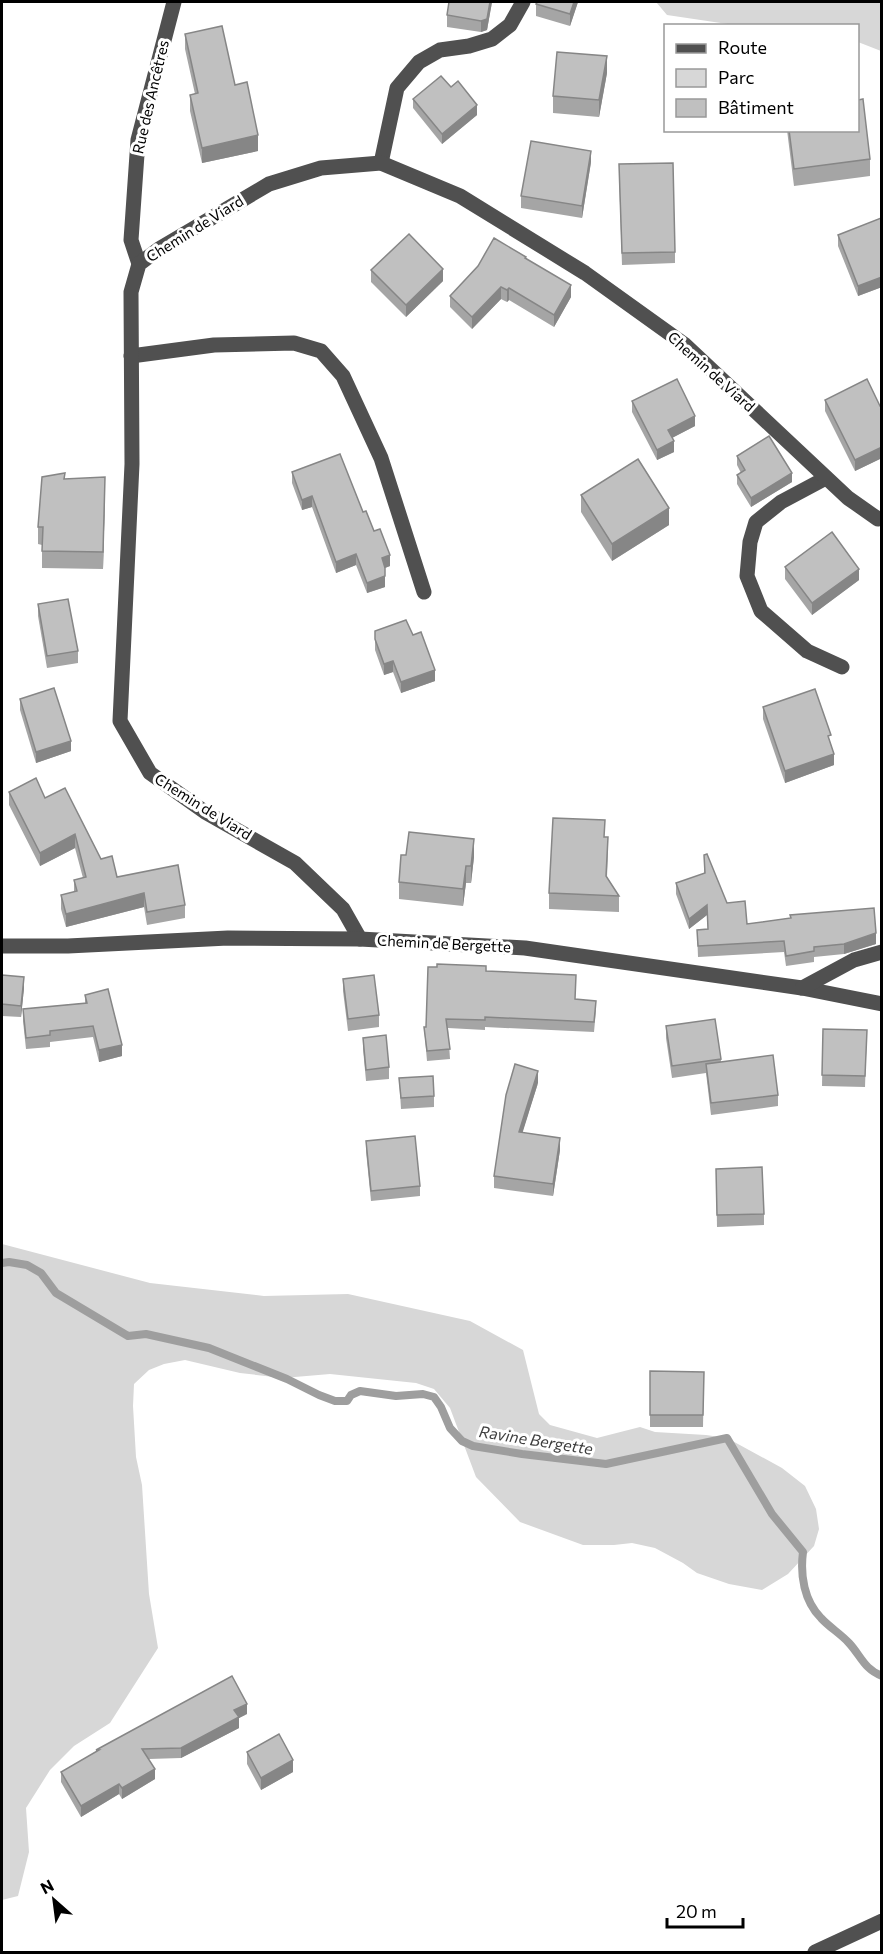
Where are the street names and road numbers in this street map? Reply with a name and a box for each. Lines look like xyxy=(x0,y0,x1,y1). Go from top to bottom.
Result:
street label: Rue des Ancêtres xyxy=(128,38,172,155)
street label: Chemin de Viard xyxy=(143,191,246,265)
street label: Chemin de Viard xyxy=(664,327,759,415)
street label: Chemin de Viard xyxy=(152,769,255,843)
street label: Chemin de Bergette xyxy=(377,931,512,956)

